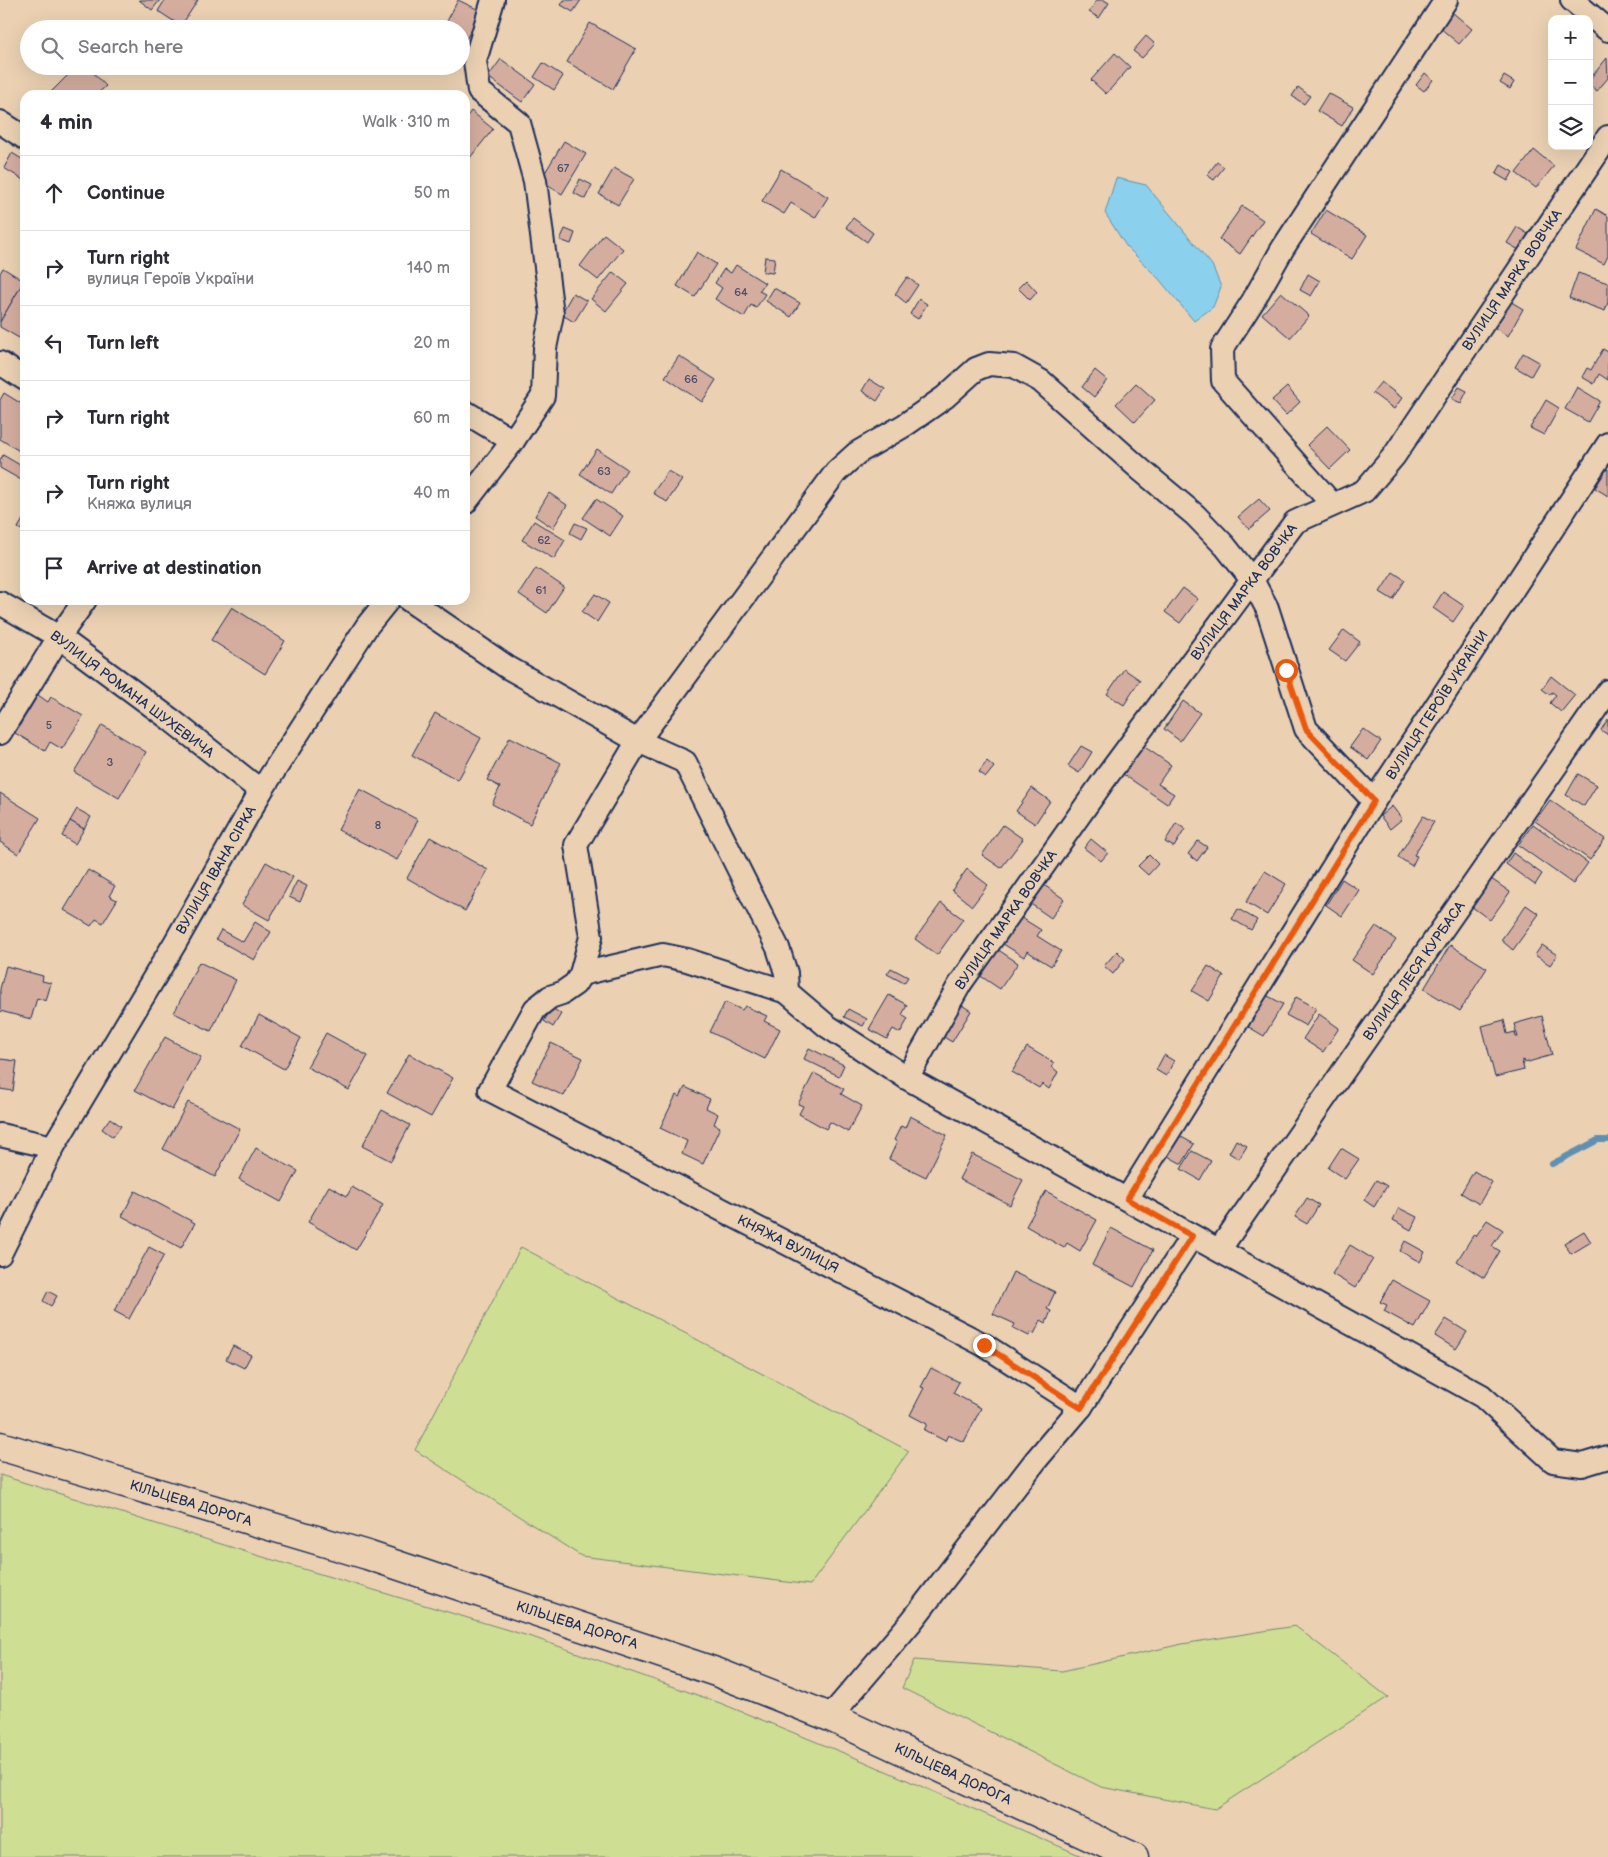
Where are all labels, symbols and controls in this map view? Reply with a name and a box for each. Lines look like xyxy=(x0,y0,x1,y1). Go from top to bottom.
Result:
map controls xyxy=(1548,15,1593,150)
button: + xyxy=(1548,15,1593,60)
search box xyxy=(20,20,470,75)
icon: search xyxy=(38,34,66,62)
text: Search here xyxy=(78,36,183,59)
button: − xyxy=(1548,60,1593,105)
button: layers xyxy=(1548,105,1593,150)
text: 4 min xyxy=(40,110,93,135)
text: Walk · 310 m xyxy=(362,113,450,132)
house number: 67 xyxy=(557,162,570,175)
icon: ahead xyxy=(40,179,68,207)
text: Continue xyxy=(87,182,165,205)
text: 50 m xyxy=(414,184,450,203)
street label: ВУЛИЦЯ МАРКА ВОВЧКА xyxy=(1458,206,1566,354)
text: Turn right xyxy=(87,247,170,270)
icon: right xyxy=(40,254,68,282)
text: 140 m xyxy=(407,259,450,278)
text: вулиця Героїв України xyxy=(87,270,254,289)
house number: 64 xyxy=(734,286,748,299)
icon: left xyxy=(40,329,68,357)
text: Turn left xyxy=(87,332,159,355)
text: 20 m xyxy=(414,334,450,353)
house number: 66 xyxy=(684,373,698,386)
icon: right xyxy=(40,404,68,432)
text: Turn right xyxy=(87,407,170,430)
text: 60 m xyxy=(413,409,450,428)
house number: 63 xyxy=(597,465,611,478)
text: Turn right xyxy=(87,472,170,495)
icon: right xyxy=(40,479,68,507)
text: 40 m xyxy=(413,484,450,503)
text: Княжа вулиця xyxy=(87,495,192,514)
street label: ВУЛИЦЯ МАРКА ВОВЧКА xyxy=(1187,520,1301,664)
house number: 62 xyxy=(537,534,551,547)
icon: arrive xyxy=(40,554,68,582)
text: Arrive at destination xyxy=(87,557,262,580)
house number: 61 xyxy=(536,584,546,597)
street label: ВУЛИЦЯ РОМАНА ШУХЕВИЧА xyxy=(47,627,218,761)
street label: ВУЛИЦЯ ГЕРОЇВ УКРАЇНИ xyxy=(1382,627,1492,783)
route start xyxy=(1275,659,1298,682)
house number: 5 xyxy=(46,719,52,732)
house number: 3 xyxy=(107,756,114,769)
street label: ВУЛИЦЯ ІВАНА СІРКА xyxy=(172,802,260,937)
house number: 8 xyxy=(375,819,381,832)
street label: ВУЛИЦЯ МАРКА ВОВЧКА xyxy=(951,846,1061,993)
street label: ВУЛИЦЯ ЛЕСЯ КУРБАСА xyxy=(1359,898,1469,1044)
street label: КНЯЖА ВУЛИЦЯ xyxy=(734,1211,842,1277)
route end xyxy=(973,1334,996,1357)
street label: КІЛЬЦЕВА ДОРОГА xyxy=(128,1476,255,1530)
street label: КІЛЬЦЕВА ДОРОГА xyxy=(514,1597,641,1653)
street label: КІЛЬЦЕВА ДОРОГА xyxy=(892,1739,1015,1809)

